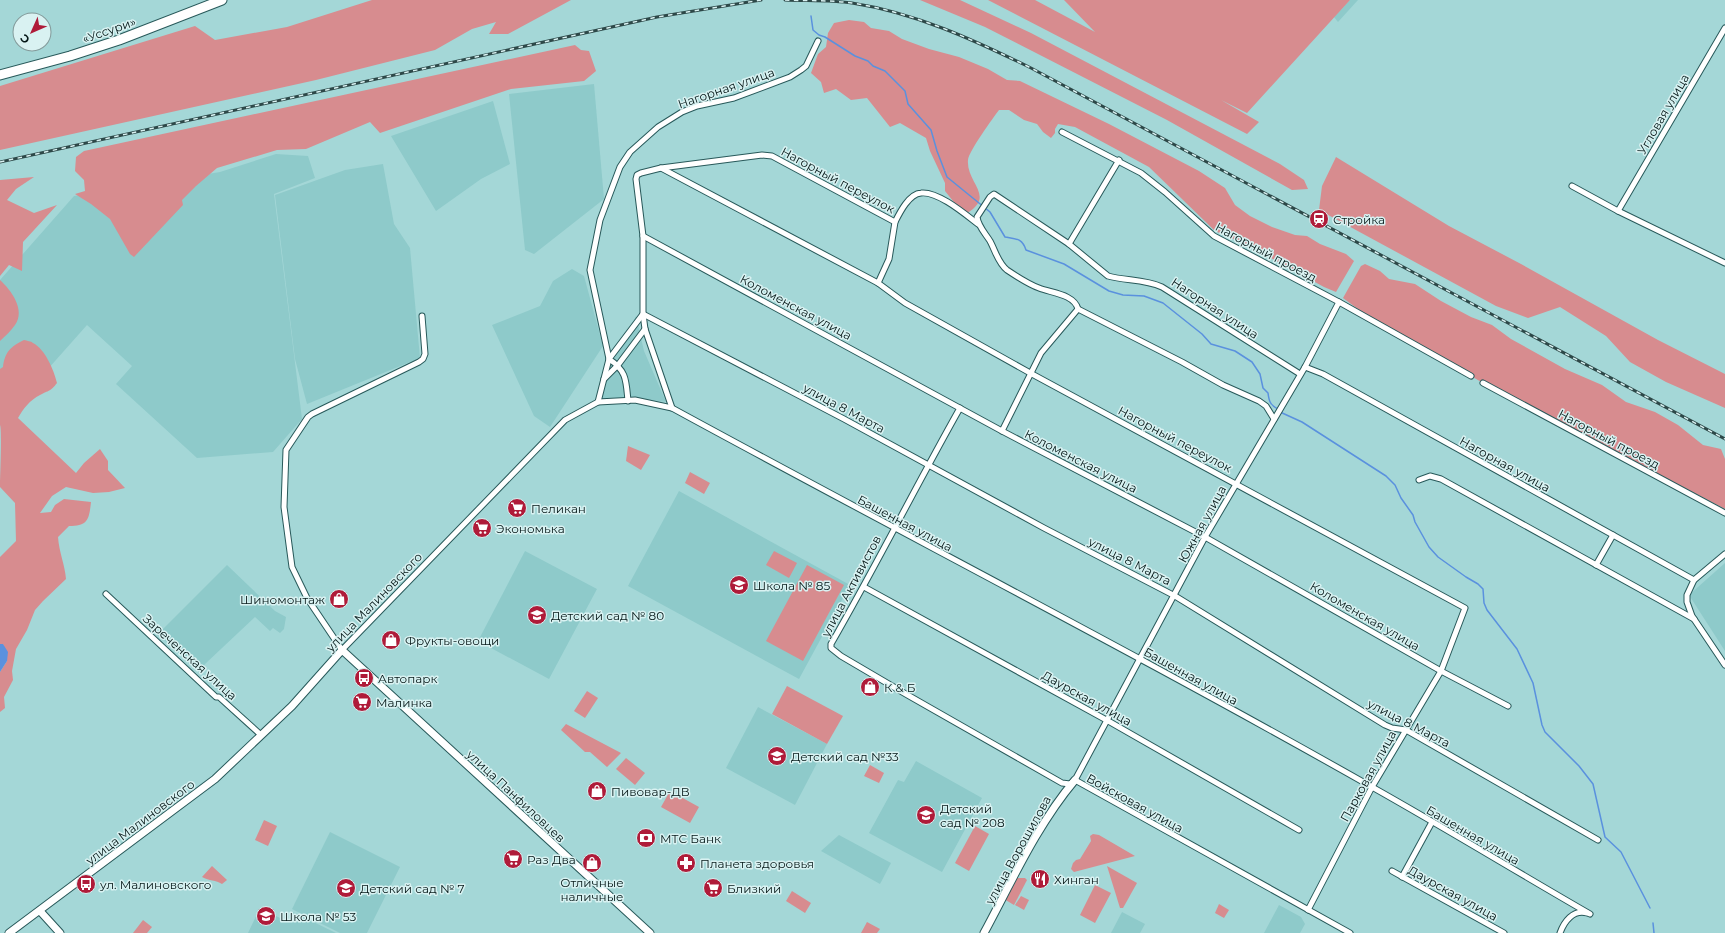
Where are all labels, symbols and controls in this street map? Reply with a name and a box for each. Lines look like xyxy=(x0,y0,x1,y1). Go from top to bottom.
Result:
north arrow xyxy=(12,12,52,52)
street label: «Уссури» xyxy=(80,14,138,46)
text: С xyxy=(17,31,33,47)
street label: Нагорная улица xyxy=(676,64,776,112)
street label: Угловая улица xyxy=(1634,71,1692,157)
street label: Нагорный переулок xyxy=(779,144,897,216)
station icon: Стройка xyxy=(1308,208,1330,230)
place label: Стройка xyxy=(1333,212,1385,227)
street label: Нагорный проезд xyxy=(1213,219,1319,285)
street label: Коломенская улица xyxy=(738,271,854,343)
street label: Нагорная улица xyxy=(1169,274,1261,342)
street label: улица 8 Марта xyxy=(800,380,888,436)
street label: Нагорный переулок xyxy=(1116,403,1234,475)
street label: Нагорный проезд xyxy=(1556,406,1662,472)
street label: Коломенская улица xyxy=(1022,426,1140,496)
street label: Нагорная улица xyxy=(1457,433,1553,495)
street label: Южная улица xyxy=(1175,483,1229,565)
street label: Башенная улица xyxy=(855,492,955,554)
supermarket icon: Пеликан xyxy=(506,497,528,519)
place label: Пеликан xyxy=(531,501,586,516)
supermarket icon: Экономька xyxy=(471,517,493,539)
place label: Экономька xyxy=(496,521,565,536)
street label: улица Активистов xyxy=(817,533,884,640)
street label: улица 8 Марта xyxy=(1085,533,1174,588)
street label: улица Малиновского xyxy=(322,549,426,655)
school or university icon: Школа № 85 xyxy=(728,574,750,596)
place label: Школа № 85 xyxy=(753,578,830,593)
street label: Коломенская улица xyxy=(1307,578,1423,654)
shop icon: Шиномонтаж xyxy=(328,588,350,610)
place label: Шиномонтаж xyxy=(240,592,325,607)
school or university icon: Детский сад № 80 xyxy=(526,604,548,626)
place label: Детский сад № 80 xyxy=(551,608,664,623)
street label: Зареченская улица xyxy=(140,611,240,703)
shop icon: Фрукты-овощи xyxy=(380,629,402,651)
place label: Фрукты-овощи xyxy=(405,633,499,648)
street label: Башенная улица xyxy=(1141,644,1241,708)
bus stop icon: Автопарк xyxy=(353,667,375,689)
street label: Даурская улица xyxy=(1040,667,1134,729)
place label: Автопарк xyxy=(378,671,438,686)
shop icon: К & Б xyxy=(859,676,881,698)
place label: К & Б xyxy=(884,680,916,695)
supermarket icon: Малинка xyxy=(351,691,373,713)
place label: Малинка xyxy=(376,695,432,710)
street label: улица 8 Марта xyxy=(1364,695,1453,750)
street label: Парковая улица xyxy=(1337,728,1399,824)
school or university icon: Детский сад №33 xyxy=(766,745,788,767)
street label: улица Панфиловцев xyxy=(463,746,568,845)
place label: Детский сад №33 xyxy=(791,749,899,764)
street label: Войсковая улица xyxy=(1084,770,1186,836)
street label: улица Малиновского xyxy=(82,776,198,868)
shop icon: Пивовар-ДВ xyxy=(586,780,608,802)
place label: Пивовар-ДВ xyxy=(611,784,690,799)
street label: улица Ворошилова xyxy=(981,793,1054,908)
place label: Детский сад № 208 xyxy=(940,801,1005,830)
street label: Башенная улица xyxy=(1424,802,1522,868)
school or university icon: Детский сад № 208 xyxy=(915,804,937,826)
bank icon: МТС Банк xyxy=(635,827,657,849)
place label: МТС Банк xyxy=(660,831,721,846)
supermarket icon: Раз Два xyxy=(502,848,524,870)
place label: Раз Два xyxy=(527,852,576,867)
shop icon: Отличные наличные xyxy=(581,852,603,874)
pharmacy icon: Планета здоровья xyxy=(675,852,697,874)
place label: Планета здоровья xyxy=(700,856,814,871)
street label: Даурская улица xyxy=(1406,862,1500,924)
restaurant icon: Хинган xyxy=(1029,868,1051,890)
place label: Хинган xyxy=(1054,872,1099,887)
bus stop icon: ул. Малиновского xyxy=(75,873,97,895)
place label: Отличные наличные xyxy=(560,875,624,904)
place label: ул. Малиновского xyxy=(99,877,212,892)
school or university icon: Детский сад № 7 xyxy=(335,877,357,899)
supermarket icon: Близкий xyxy=(702,877,724,899)
place label: Детский сад № 7 xyxy=(360,881,465,896)
place label: Близкий xyxy=(727,881,781,896)
school or university icon: Школа № 53 xyxy=(255,905,277,927)
place label: Школа № 53 xyxy=(280,909,356,924)

